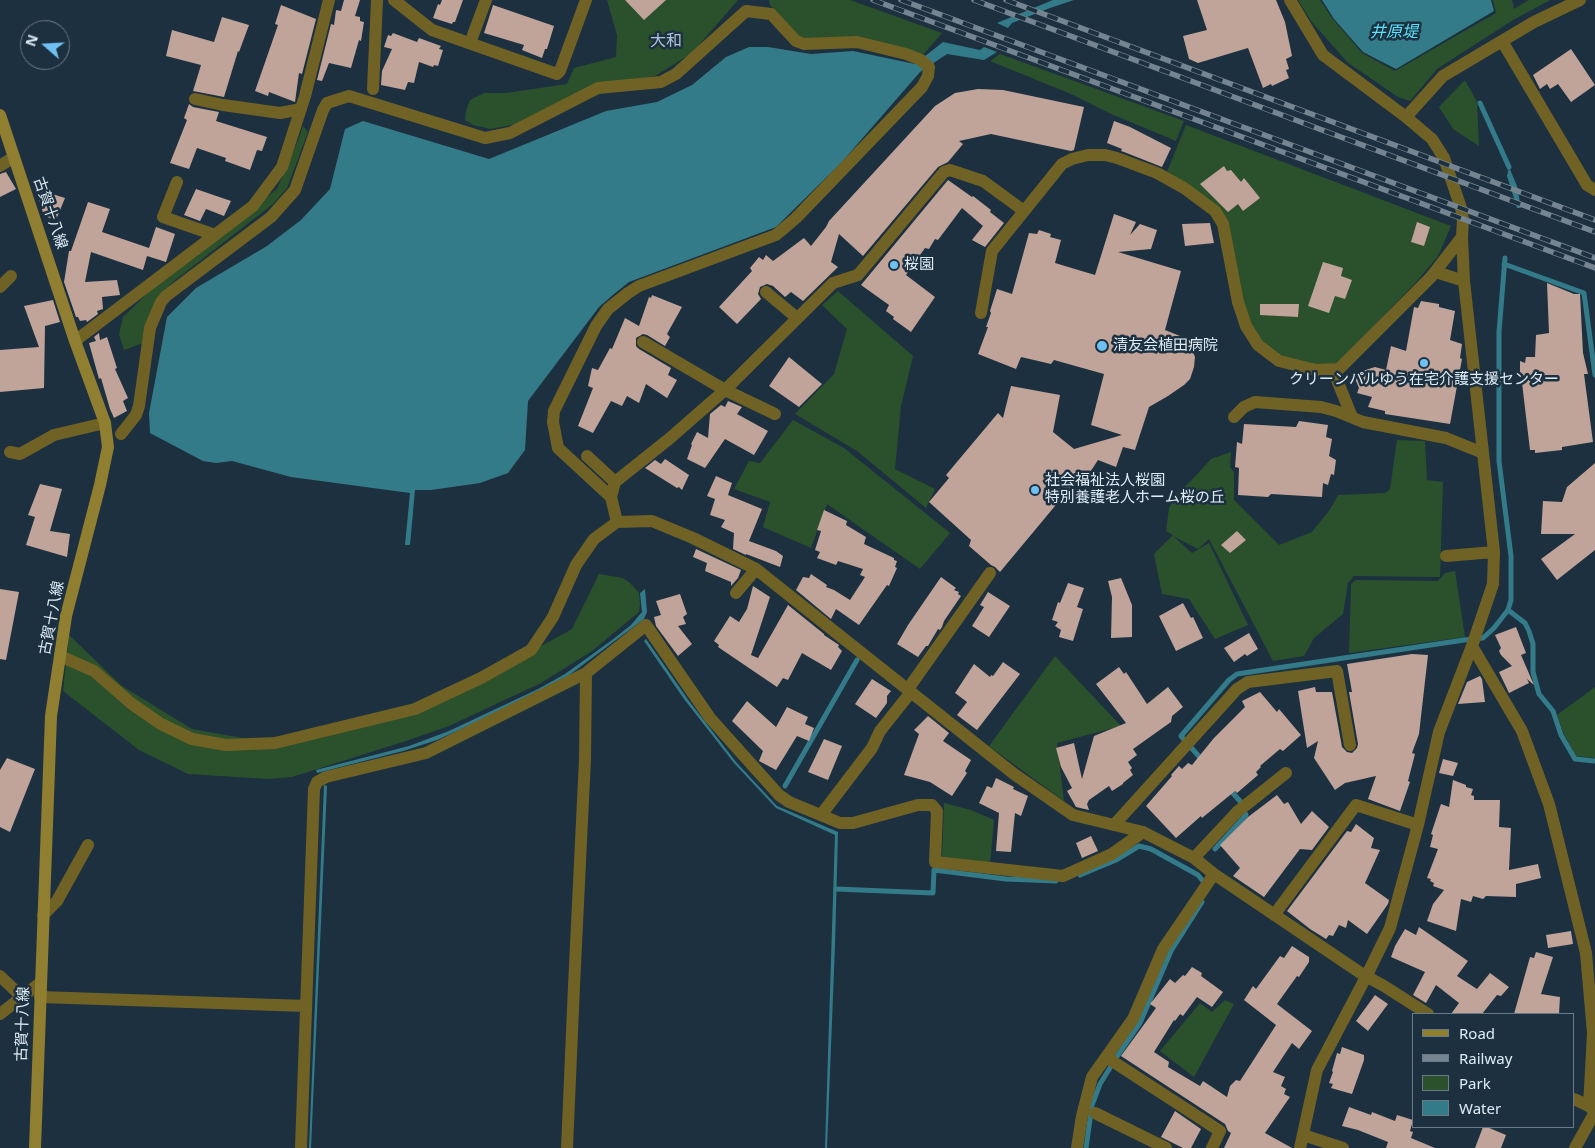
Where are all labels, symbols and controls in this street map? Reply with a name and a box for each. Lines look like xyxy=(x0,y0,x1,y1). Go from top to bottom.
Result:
north arrow xyxy=(20,20,70,70)
water label: 井原堤 xyxy=(1370,22,1418,42)
district label: 大和 xyxy=(650,31,682,51)
text: N xyxy=(20,32,42,49)
street label: 古賀十八線 xyxy=(29,175,71,251)
place label: 桜園 xyxy=(904,256,934,274)
marker: 桜園 xyxy=(888,259,900,271)
place label: 清友会植田病院 xyxy=(1113,337,1218,355)
marker: 清友会植田病院 xyxy=(1095,339,1109,353)
marker: クリーンパルゆう在宅介護支援センター xyxy=(1418,357,1430,369)
place label: クリーンパルゆう在宅介護支援センター xyxy=(1289,371,1559,389)
place label: 社会福祉法人桜園 特別養護老人ホーム桜の丘 xyxy=(1045,472,1225,507)
marker: 社会福祉法人桜園 特別養護老人ホーム桜の丘 xyxy=(1029,484,1041,496)
street label: 古賀十八線 xyxy=(36,579,68,657)
street label: 古賀十八線 xyxy=(13,986,33,1062)
legend xyxy=(1412,1013,1575,1128)
text: Road xyxy=(1459,1023,1495,1043)
text: Railway xyxy=(1459,1048,1512,1068)
text: Park xyxy=(1459,1073,1491,1093)
text: Water xyxy=(1459,1098,1501,1118)

